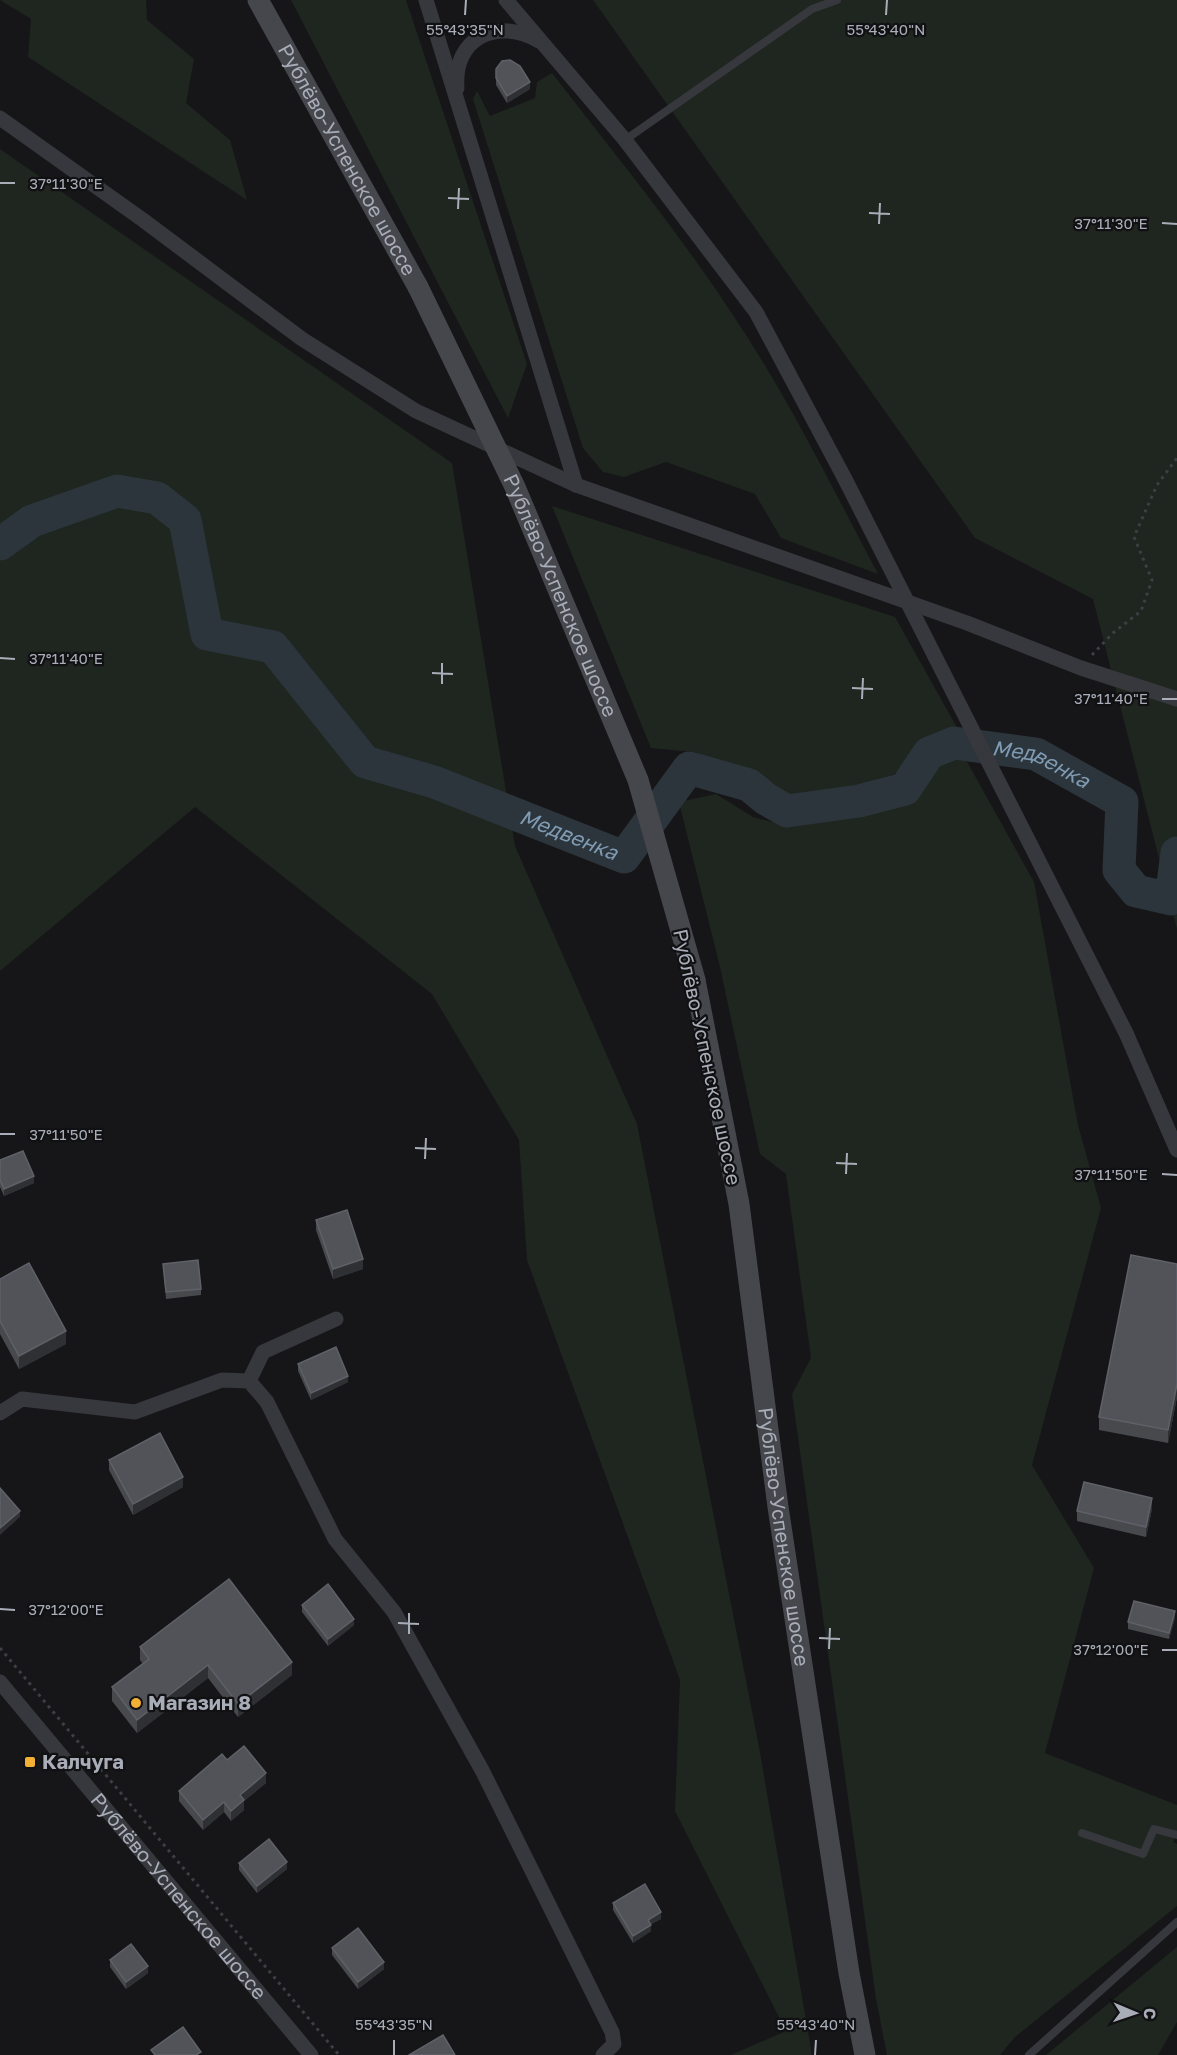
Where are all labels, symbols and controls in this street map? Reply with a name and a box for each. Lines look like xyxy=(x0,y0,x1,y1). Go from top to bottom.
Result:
text: 55°43'35"N xyxy=(426,20,504,38)
text: 55°43'40"N xyxy=(847,20,925,38)
street label: Рублёво-Успенское шоссе xyxy=(274,39,422,279)
text: 37°11'30"E xyxy=(29,174,103,192)
text: 37°11'30"E xyxy=(1074,214,1148,232)
street label: Рублёво-Успенское шоссе xyxy=(499,470,623,720)
text: 37°11'40"E xyxy=(29,649,103,667)
text: 37°11'40"E xyxy=(1074,689,1148,707)
water label: Медвенка xyxy=(991,734,1096,794)
water label: Медвенка xyxy=(516,803,623,866)
street label: Рублёво-Успенское шоссе xyxy=(669,926,747,1187)
text: 37°11'50"E xyxy=(29,1125,103,1143)
text: 37°11'50"E xyxy=(1074,1165,1148,1183)
street label: Рублёво-Успенское шоссе xyxy=(754,1406,815,1668)
text: 37°12'00"E xyxy=(28,1600,104,1618)
text: 37°12'00"E xyxy=(1073,1640,1149,1658)
place label: Магазин 8 xyxy=(148,1690,251,1714)
marker: Магазин 8 xyxy=(129,1696,143,1710)
place label: Калчуга xyxy=(42,1749,124,1773)
marker: Калчуга xyxy=(23,1755,37,1769)
street label: Рублёво-Успенское шоссе xyxy=(87,1788,272,2004)
north arrow xyxy=(1105,1983,1165,2043)
text: С xyxy=(1140,2007,1160,2020)
text: 55°43'35"N xyxy=(355,2015,433,2033)
text: 55°43'40"N xyxy=(777,2015,855,2033)

